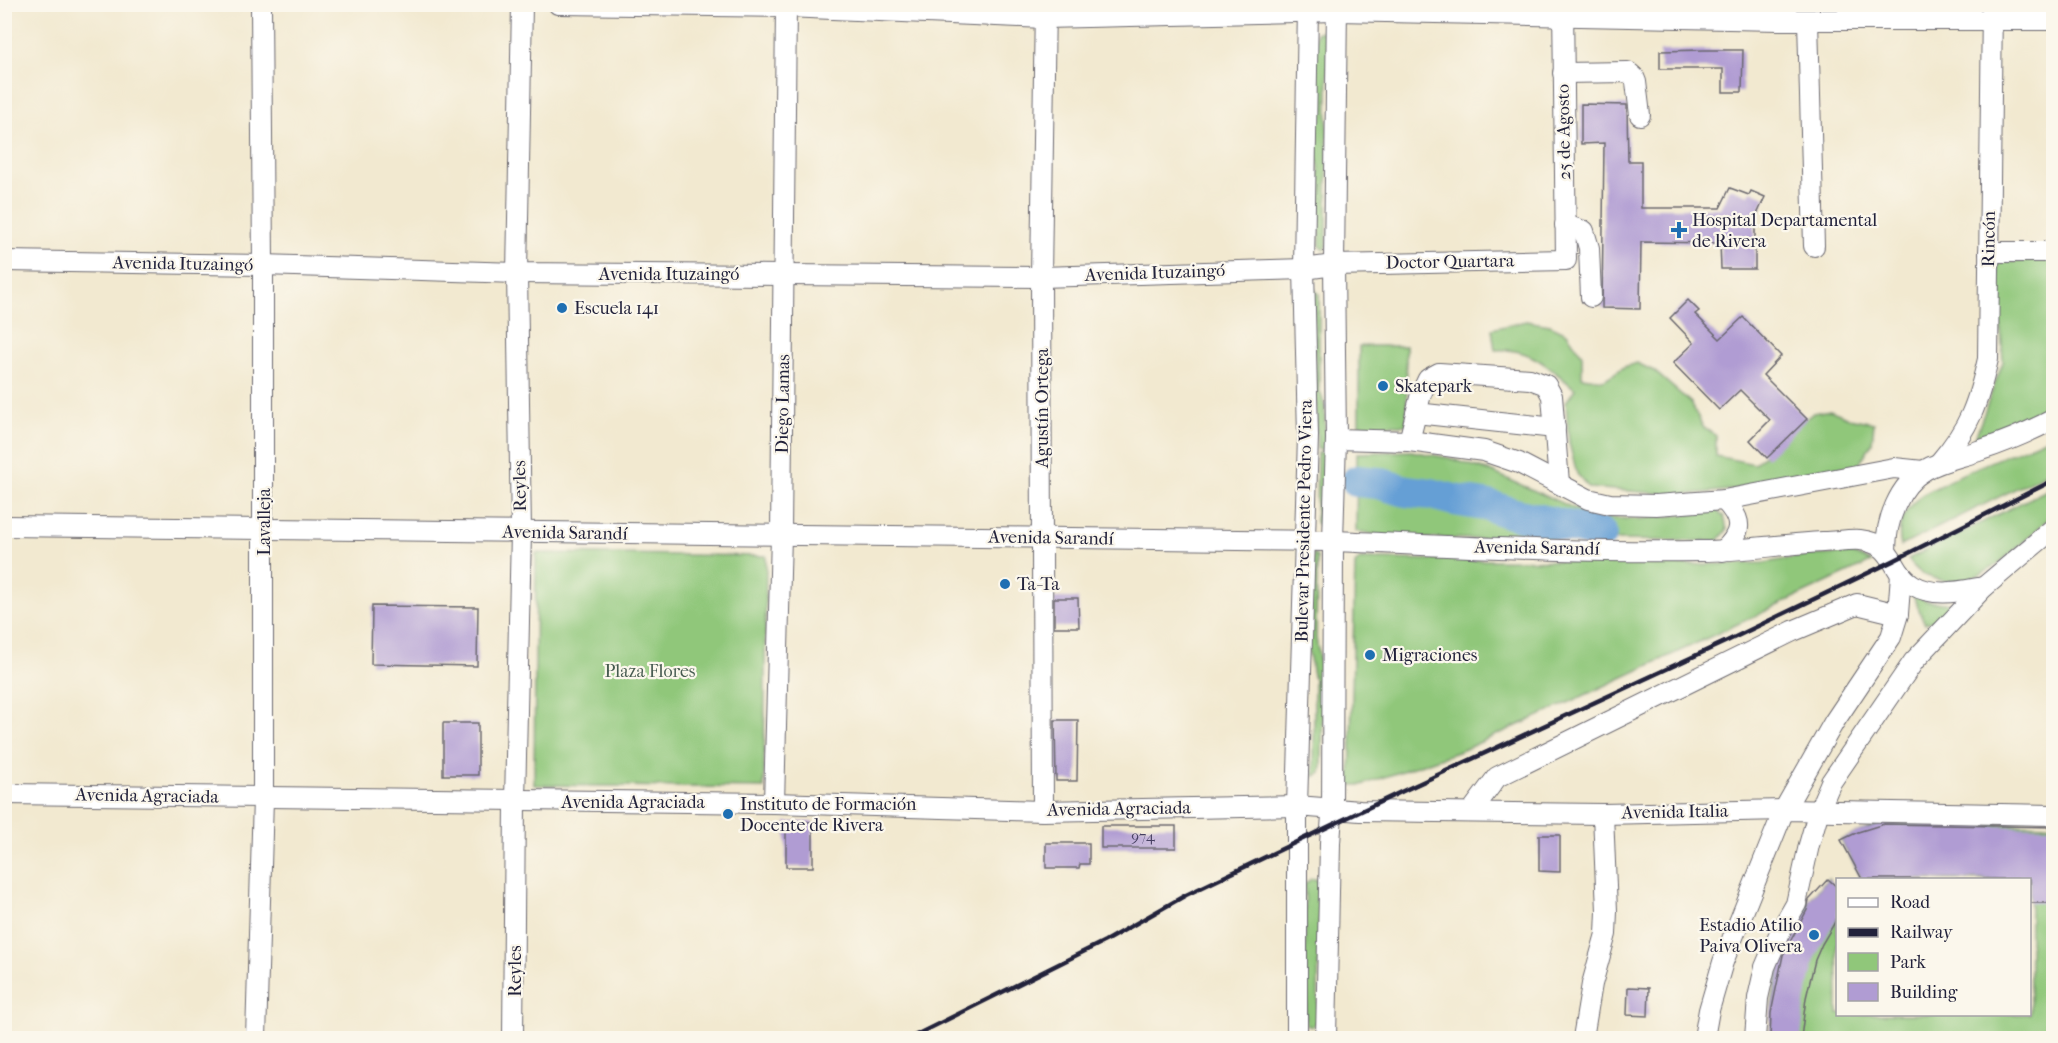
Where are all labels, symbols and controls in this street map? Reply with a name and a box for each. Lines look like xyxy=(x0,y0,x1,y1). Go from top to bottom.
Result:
street label: 25 de Agosto xyxy=(1553,84,1575,180)
place label: Hospital Departamental de Rivera xyxy=(1692,210,1877,252)
street label: Rincón xyxy=(1978,210,2000,267)
marker: Hospital Departamental de Rivera xyxy=(1670,221,1688,239)
street label: Doctor Quartara xyxy=(1386,250,1515,274)
street label: Avenida Ituzaingó xyxy=(112,252,253,276)
street label: Avenida Ituzaingó xyxy=(1083,260,1226,286)
street label: Avenida Ituzaingó xyxy=(598,264,739,285)
place label: Escuela 141 xyxy=(574,298,659,319)
marker: Escuela 141 xyxy=(555,301,569,315)
street label: Agustín Ortega xyxy=(1032,347,1053,469)
street label: Diego Lamas xyxy=(772,354,794,454)
place label: Skatepark xyxy=(1395,376,1473,397)
marker: Skatepark xyxy=(1376,379,1390,393)
street label: Bulevar Presidente Pedro Viera xyxy=(1291,399,1317,643)
street label: Reyles xyxy=(509,460,531,512)
street label: Lavalleja xyxy=(254,487,275,556)
street label: Avenida Sarandí xyxy=(501,521,629,545)
street label: Avenida Sarandí xyxy=(987,526,1115,550)
street label: Avenida Sarandí xyxy=(1473,536,1601,560)
place label: Ta-Ta xyxy=(1017,574,1060,595)
marker: Ta-Ta xyxy=(998,577,1012,591)
place label: Migraciones xyxy=(1382,645,1478,666)
marker: Migraciones xyxy=(1363,648,1377,662)
park label: Plaza Flores xyxy=(604,661,696,682)
street label: Avenida Agraciada xyxy=(74,784,220,808)
street label: Avenida Agraciada xyxy=(560,792,705,813)
place label: Instituto de Formación Docente de Rivera xyxy=(740,794,917,836)
street label: Avenida Agraciada xyxy=(1046,797,1192,821)
street label: Avenida Italia xyxy=(1621,801,1729,823)
marker: Instituto de Formación Docente de Rivera xyxy=(721,807,735,821)
house number: 974 xyxy=(1131,827,1156,845)
legend xyxy=(1836,878,2031,1016)
text: Road xyxy=(1890,892,1930,913)
place label: Estadio Atilio Paiva Olivera xyxy=(1699,915,1803,957)
text: Railway xyxy=(1890,922,1954,943)
marker: Estadio Atilio Paiva Olivera xyxy=(1807,928,1821,942)
street label: Reyles xyxy=(505,945,526,997)
text: Park xyxy=(1890,952,1927,973)
text: Building xyxy=(1890,982,1958,1003)

